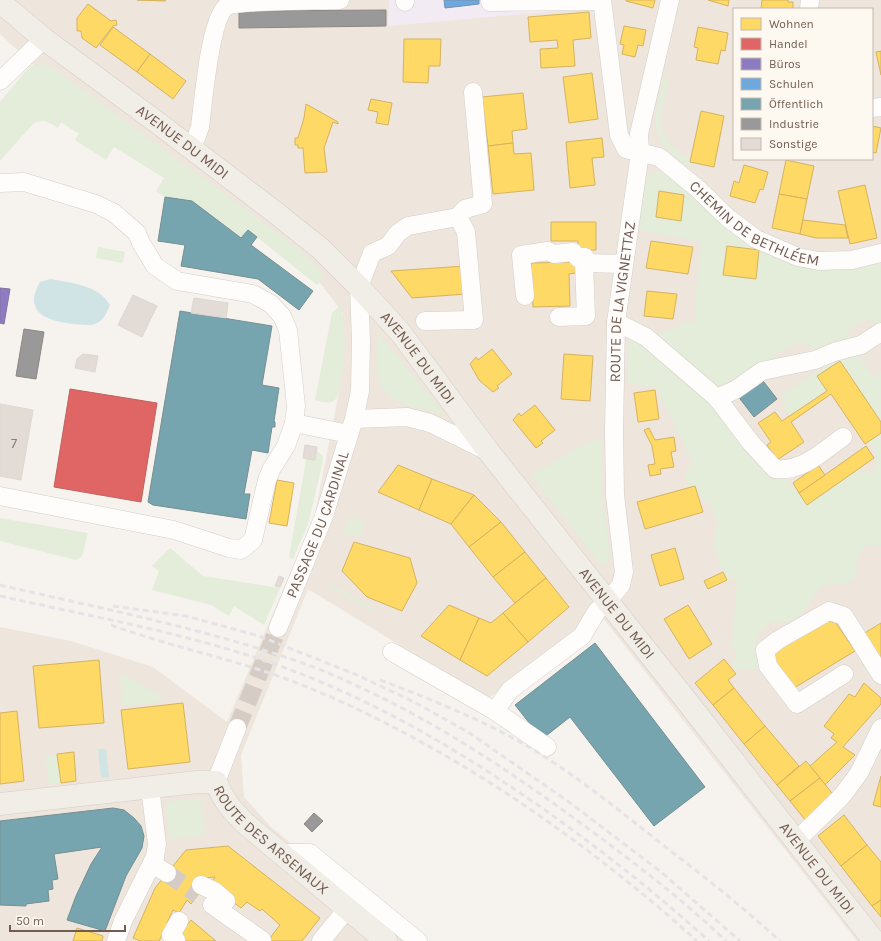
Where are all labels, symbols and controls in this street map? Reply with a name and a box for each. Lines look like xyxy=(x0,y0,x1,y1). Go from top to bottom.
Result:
legend xyxy=(733,8,873,160)
text: Wohnen xyxy=(769,17,814,31)
text: Handel xyxy=(769,37,808,51)
text: Büros xyxy=(769,57,801,71)
text: Schulen xyxy=(769,77,814,91)
text: Öffentlich xyxy=(769,97,823,111)
street label: AVENUE DU MIDI xyxy=(133,101,232,183)
text: Industrie xyxy=(769,117,819,131)
text: Sonstige xyxy=(769,137,817,151)
street label: CHEMIN DE BETHLÉEM xyxy=(686,177,821,270)
street label: ROUTE DE LA VIGNETTAZ xyxy=(606,220,639,383)
street label: AVENUE DU MIDI xyxy=(377,308,459,407)
house number: 7 xyxy=(11,436,17,451)
street label: PASSAGE DU CARDINAL xyxy=(282,449,353,600)
street label: AVENUE DU MIDI xyxy=(575,564,659,662)
street label: ROUTE DES ARSENAUX xyxy=(210,782,332,898)
street label: AVENUE DU MIDI xyxy=(776,819,858,918)
scale bar xyxy=(10,907,125,933)
text: 50 m xyxy=(16,914,44,928)

